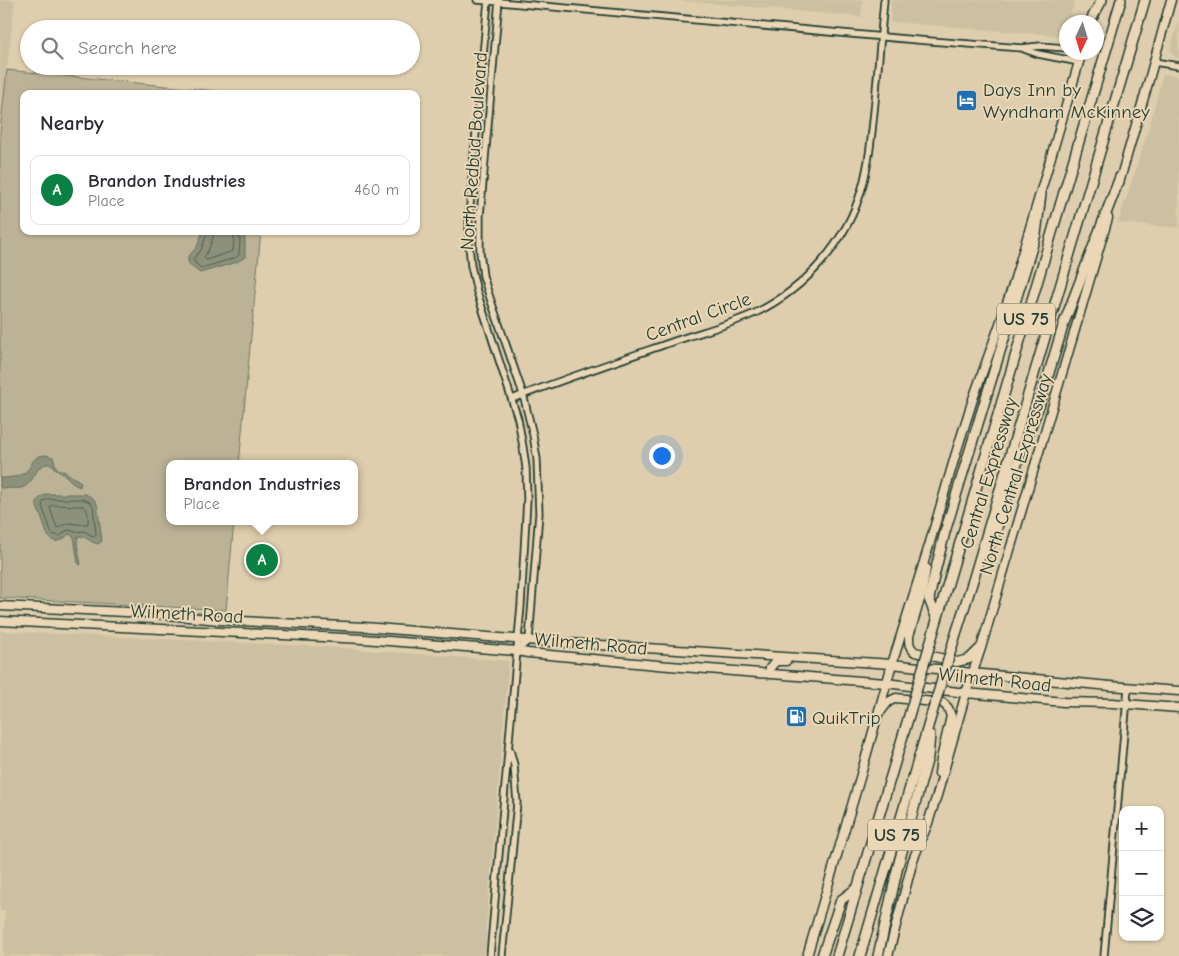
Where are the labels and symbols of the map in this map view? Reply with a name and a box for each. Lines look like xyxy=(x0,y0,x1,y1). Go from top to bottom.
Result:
north arrow xyxy=(1059,15,1104,60)
street label: North Redbud Boulevard xyxy=(456,51,492,251)
place label: Days Inn by Wyndham McKinney xyxy=(983,79,1150,123)
hotel icon: Days Inn by Wyndham McKinney xyxy=(955,88,979,112)
street label: Central Circle xyxy=(643,288,754,346)
road number: US 75 xyxy=(997,304,1055,334)
street label: North Central Expressway xyxy=(975,371,1057,577)
street label: Central Expressway xyxy=(955,395,1023,552)
your location xyxy=(649,443,675,469)
pin: A xyxy=(246,541,278,579)
street label: Wilmeth Road xyxy=(130,600,244,628)
street label: Wilmeth Road xyxy=(534,628,648,660)
street label: Wilmeth Road xyxy=(937,663,1052,697)
fuel station icon: QuikTrip xyxy=(784,705,808,729)
place label: QuikTrip xyxy=(812,707,881,729)
road number: US 75 xyxy=(868,820,926,850)

